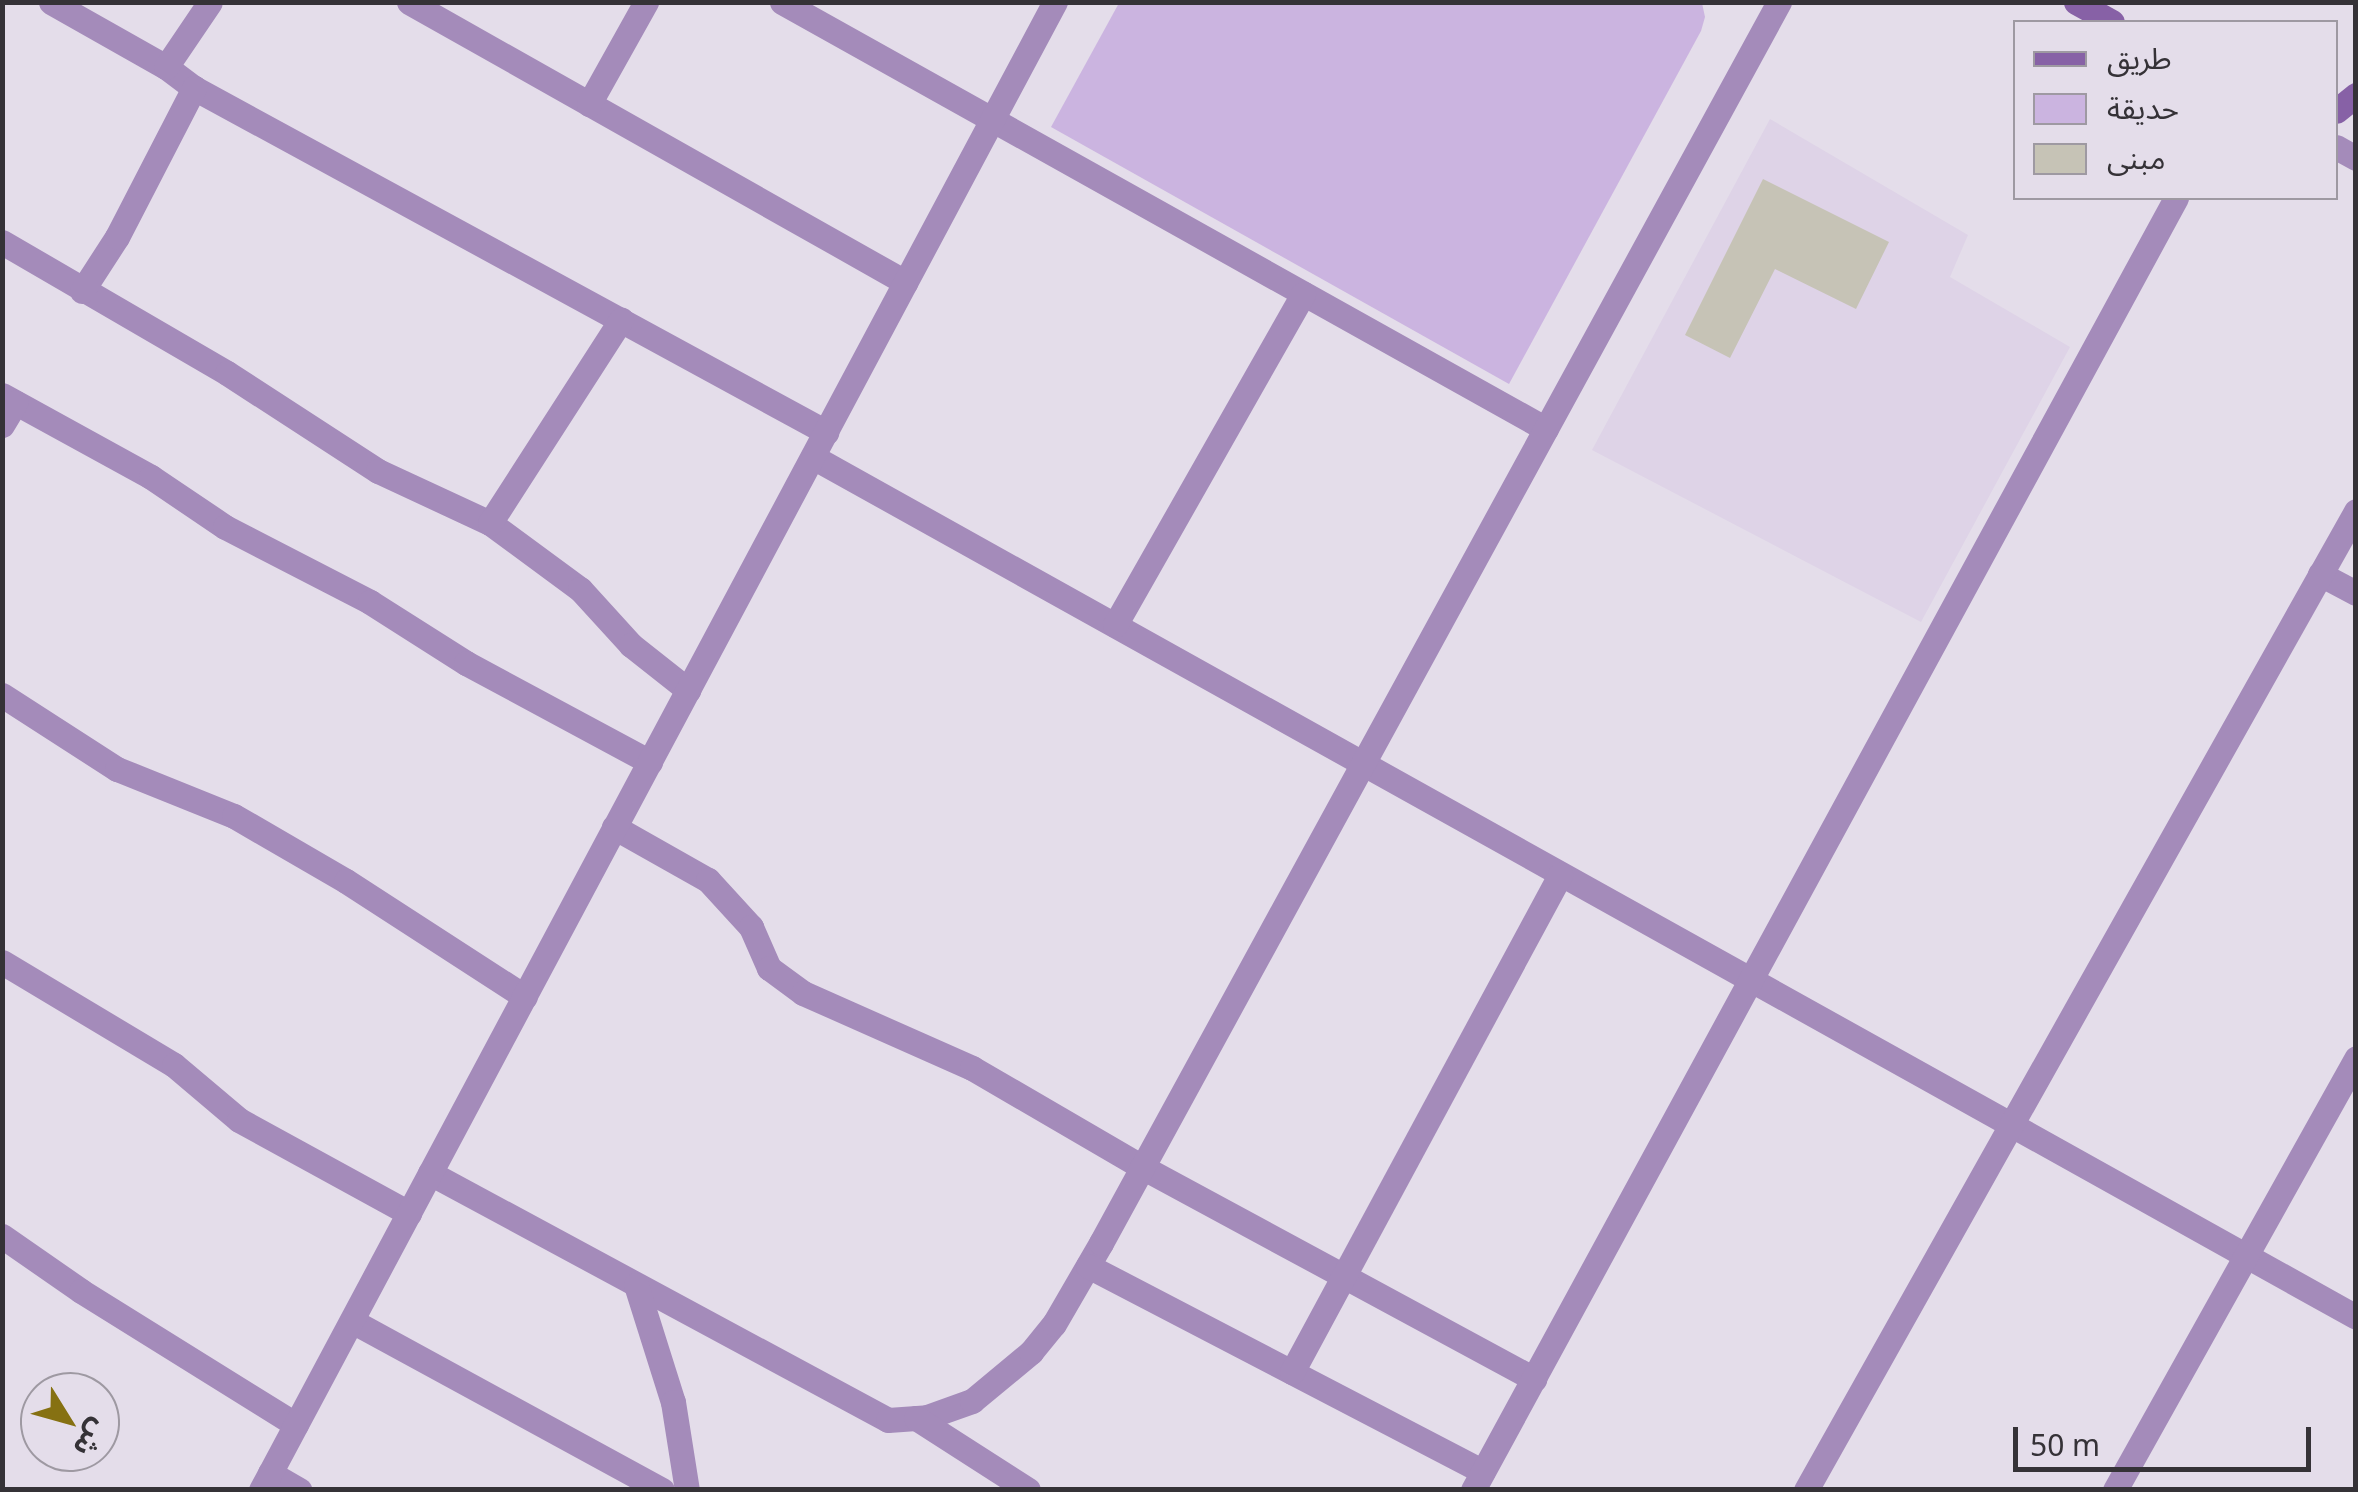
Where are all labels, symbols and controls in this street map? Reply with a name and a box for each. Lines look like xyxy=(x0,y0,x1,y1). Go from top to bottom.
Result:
legend xyxy=(2013,20,2338,200)
text: طريق xyxy=(2107,37,2172,78)
text: حديقة xyxy=(2107,87,2179,128)
text: مبنى xyxy=(2107,137,2165,178)
north arrow xyxy=(20,1372,120,1472)
scale bar xyxy=(2018,1407,2316,1469)
text: ش xyxy=(66,1412,119,1466)
text: 50 m xyxy=(2030,1424,2100,1465)

